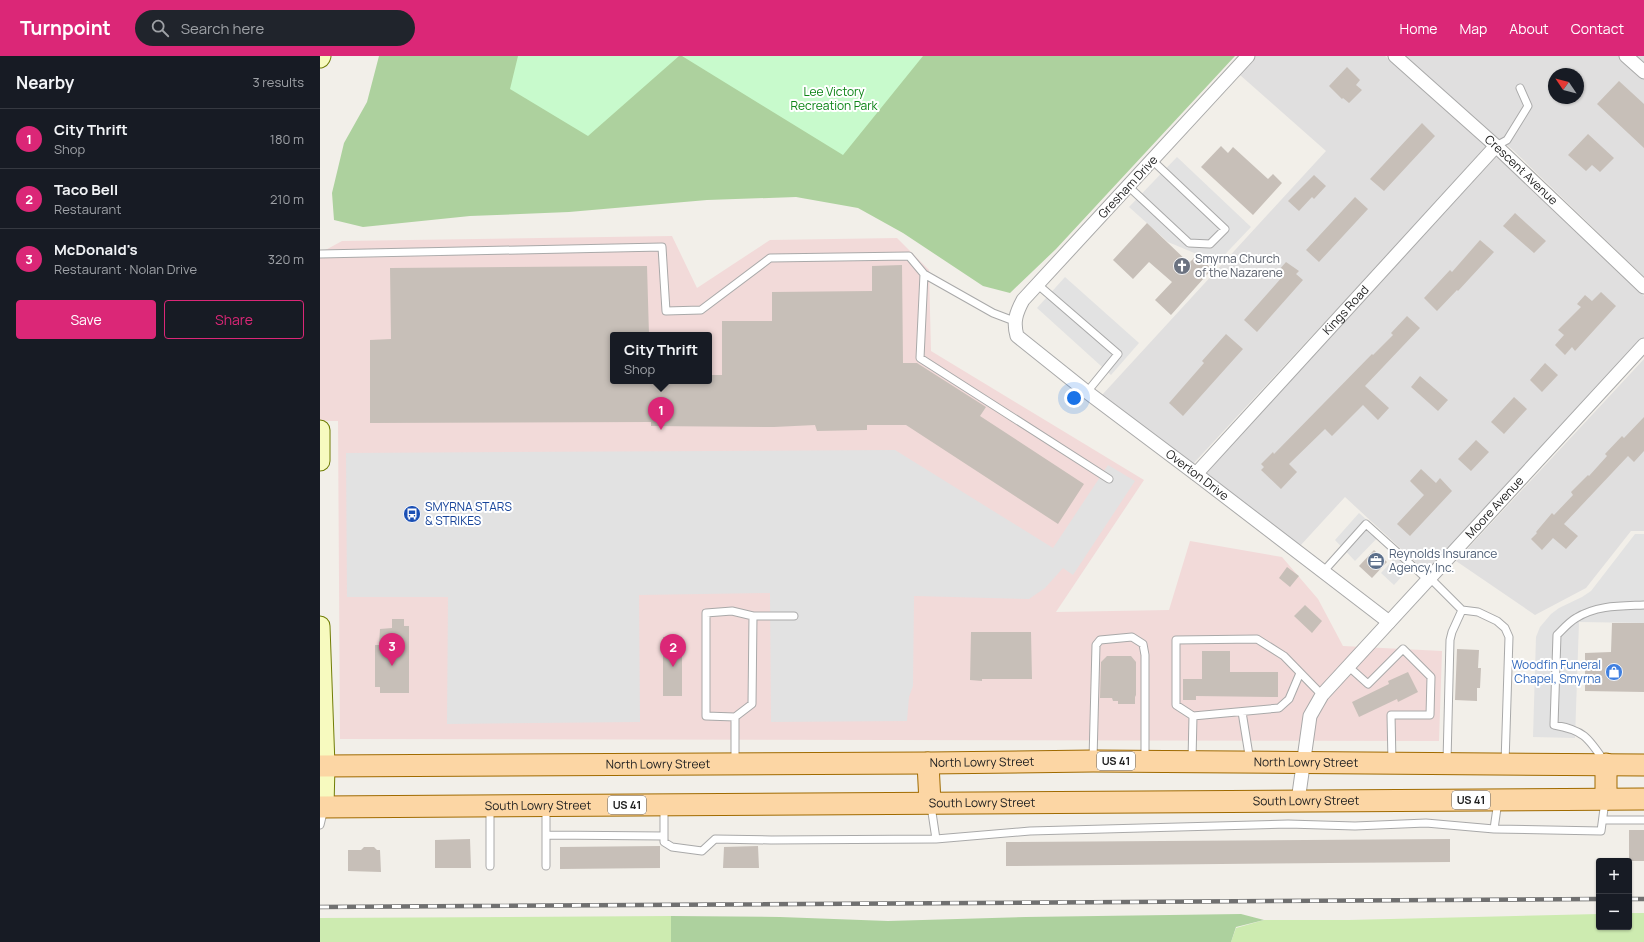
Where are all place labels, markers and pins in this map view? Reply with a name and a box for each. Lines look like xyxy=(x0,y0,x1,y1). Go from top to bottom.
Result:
place label: Smyrna Church of the Nazarene xyxy=(1195,250,1283,281)
church icon: Smyrna Church of the Nazarene xyxy=(1172,256,1192,276)
pin: 1 xyxy=(648,397,674,430)
place label: SMYRNA STARS & STRIKES xyxy=(425,498,512,529)
bus stop icon: SMYRNA STARS & STRIKES xyxy=(402,504,422,524)
place label: Reynolds Insurance Agency, Inc. xyxy=(1389,545,1497,576)
office icon: Reynolds Insurance Agency, Inc. xyxy=(1366,551,1386,571)
pin: 3 xyxy=(379,633,405,666)
pin: 2 xyxy=(660,634,686,667)
place label: Woodfin Funeral Chapel, Smyrna xyxy=(1512,656,1601,687)
shop icon: Woodfin Funeral Chapel, Smyrna xyxy=(1604,662,1624,682)

